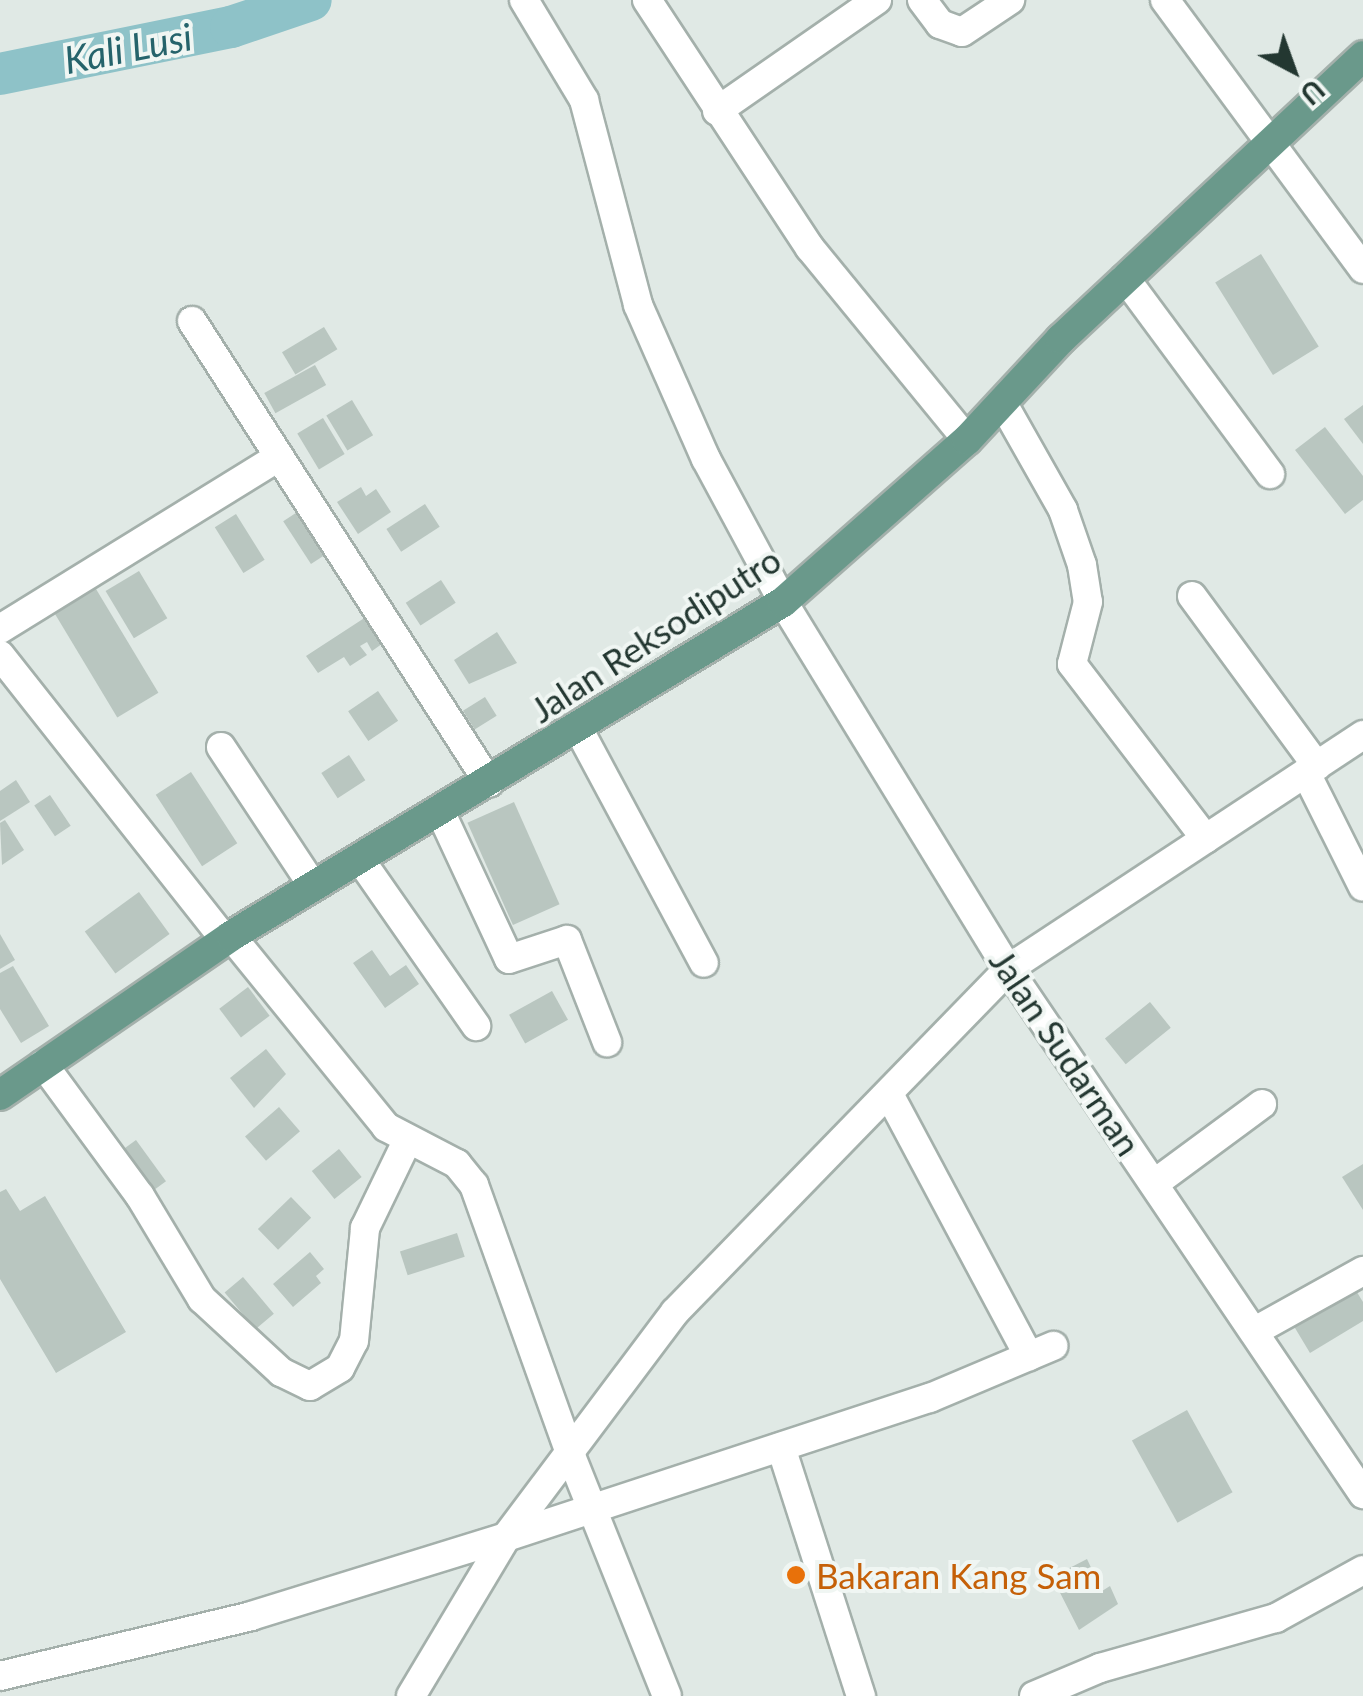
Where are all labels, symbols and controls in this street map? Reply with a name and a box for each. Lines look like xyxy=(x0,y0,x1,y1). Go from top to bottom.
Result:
water label: Kali Lusi xyxy=(60,13,196,83)
north arrow xyxy=(1243,20,1343,120)
text: U xyxy=(1294,73,1332,112)
street label: Jalan Reksodiputro xyxy=(522,538,788,730)
street label: Jalan Sudarman xyxy=(982,941,1150,1163)
place label: Bakaran Kang Sam xyxy=(816,1554,1101,1596)
marker: Bakaran Kang Sam xyxy=(785,1564,807,1586)

